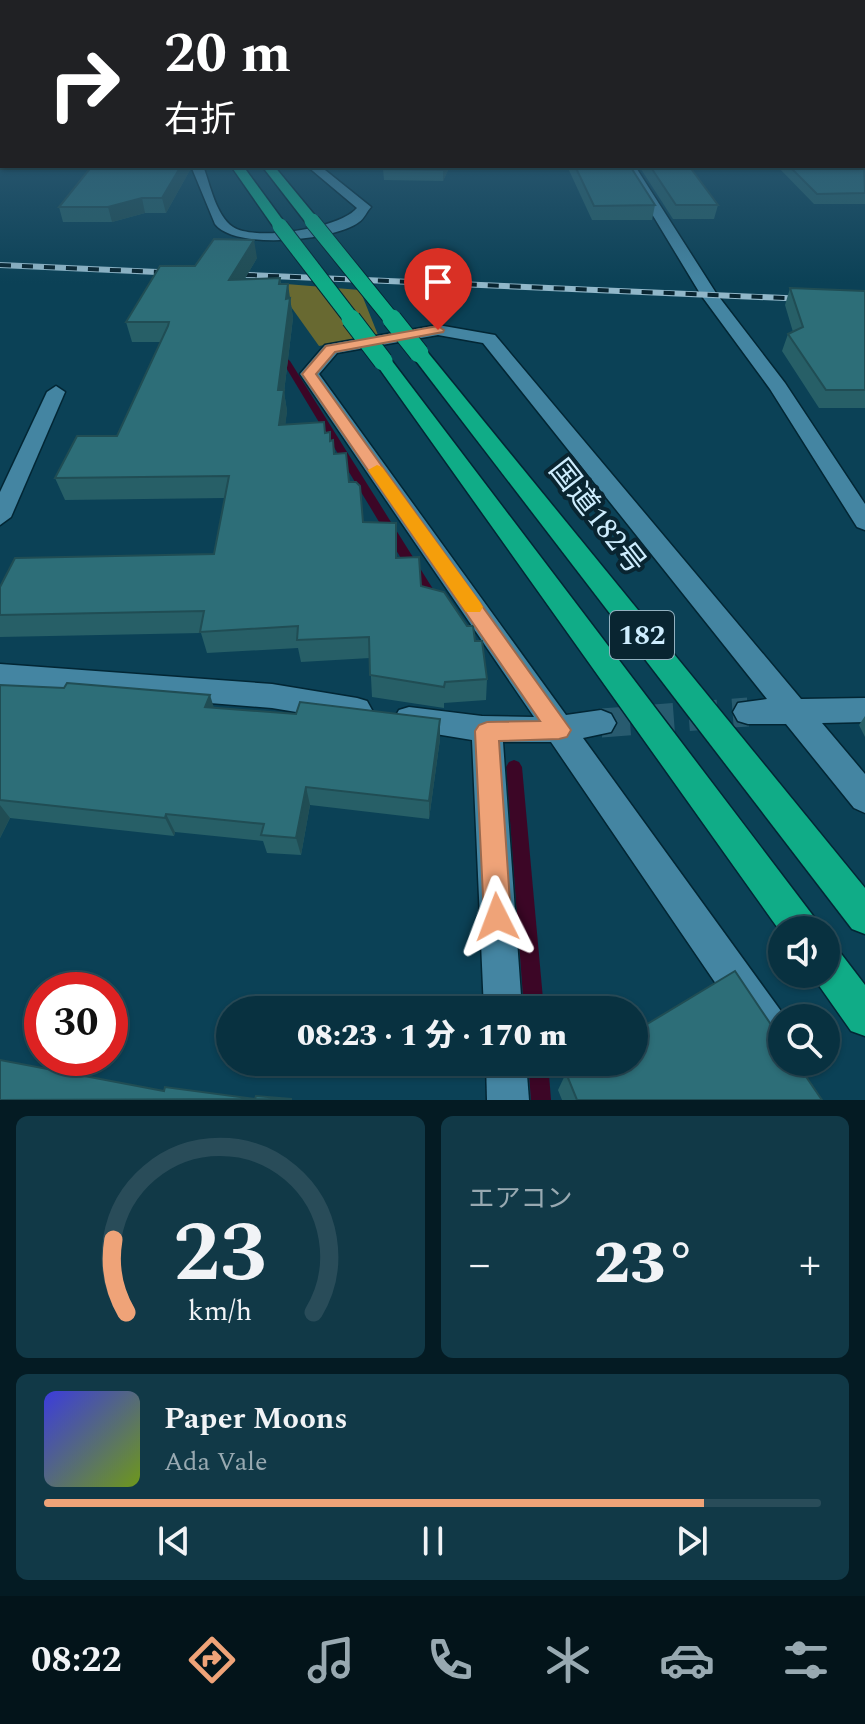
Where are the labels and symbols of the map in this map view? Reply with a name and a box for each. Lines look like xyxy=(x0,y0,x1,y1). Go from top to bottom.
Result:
pin xyxy=(404,248,472,330)
street label: 国道182号 xyxy=(537,450,657,584)
road number: 182 xyxy=(610,611,674,659)
position arrow xyxy=(455,875,539,959)
speed limit sign: 30 xyxy=(24,972,128,1076)

